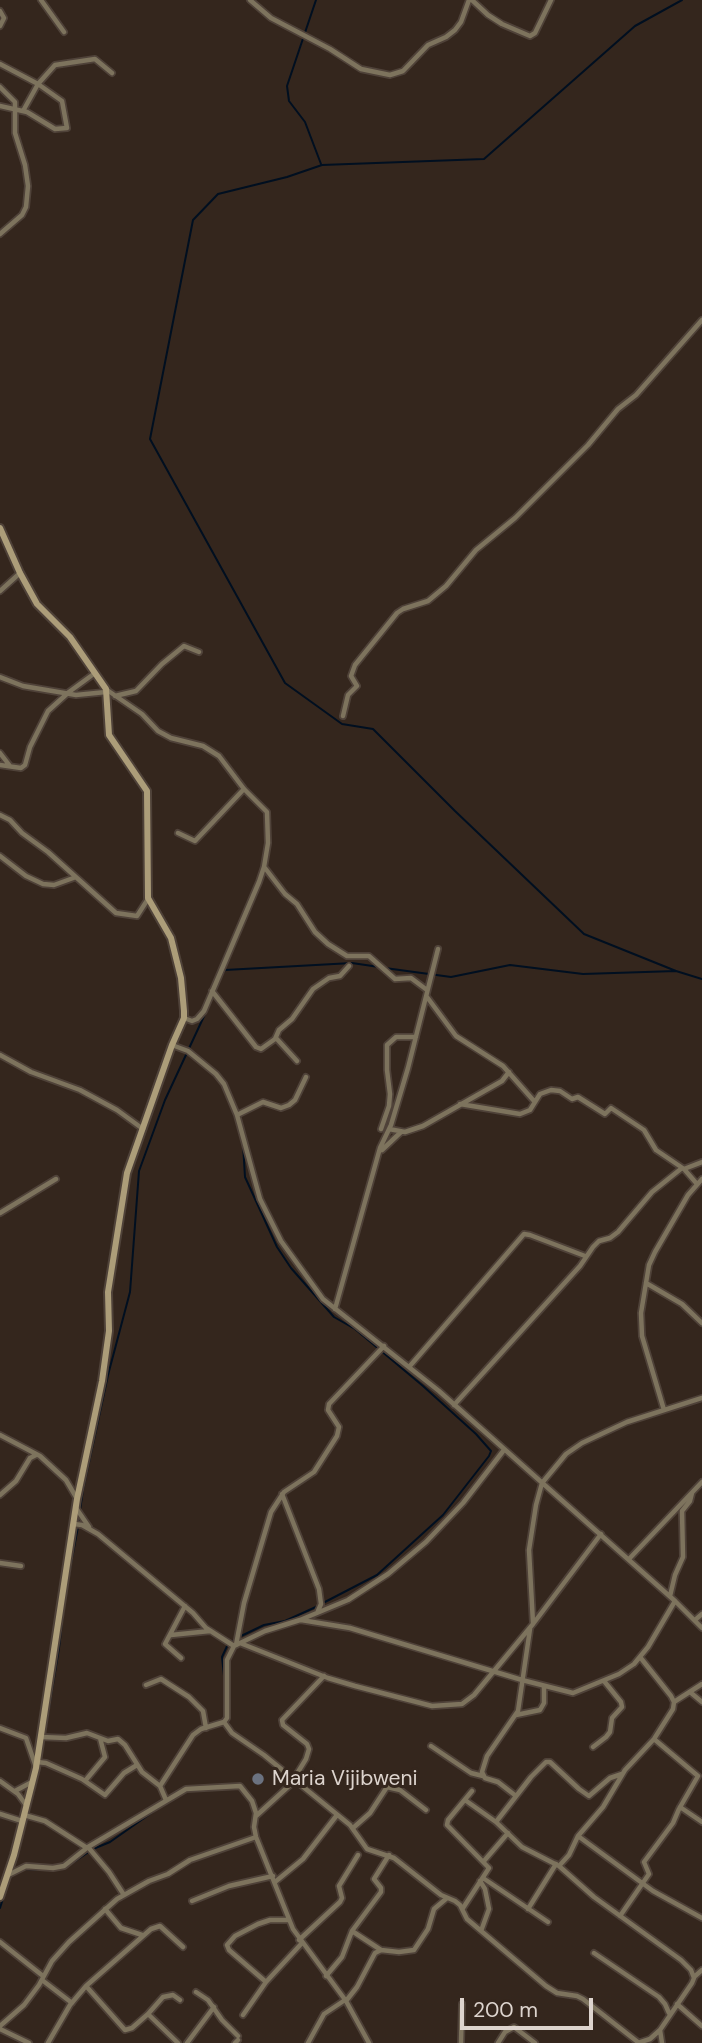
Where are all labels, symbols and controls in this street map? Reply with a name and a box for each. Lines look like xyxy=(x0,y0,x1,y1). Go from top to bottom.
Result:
place label: Maria Vijibweni xyxy=(272,1766,418,1792)
marker: Maria Vijibweni xyxy=(250,1771,266,1787)
scale bar xyxy=(464,1983,597,2027)
text: 200 m xyxy=(473,1996,538,2024)

